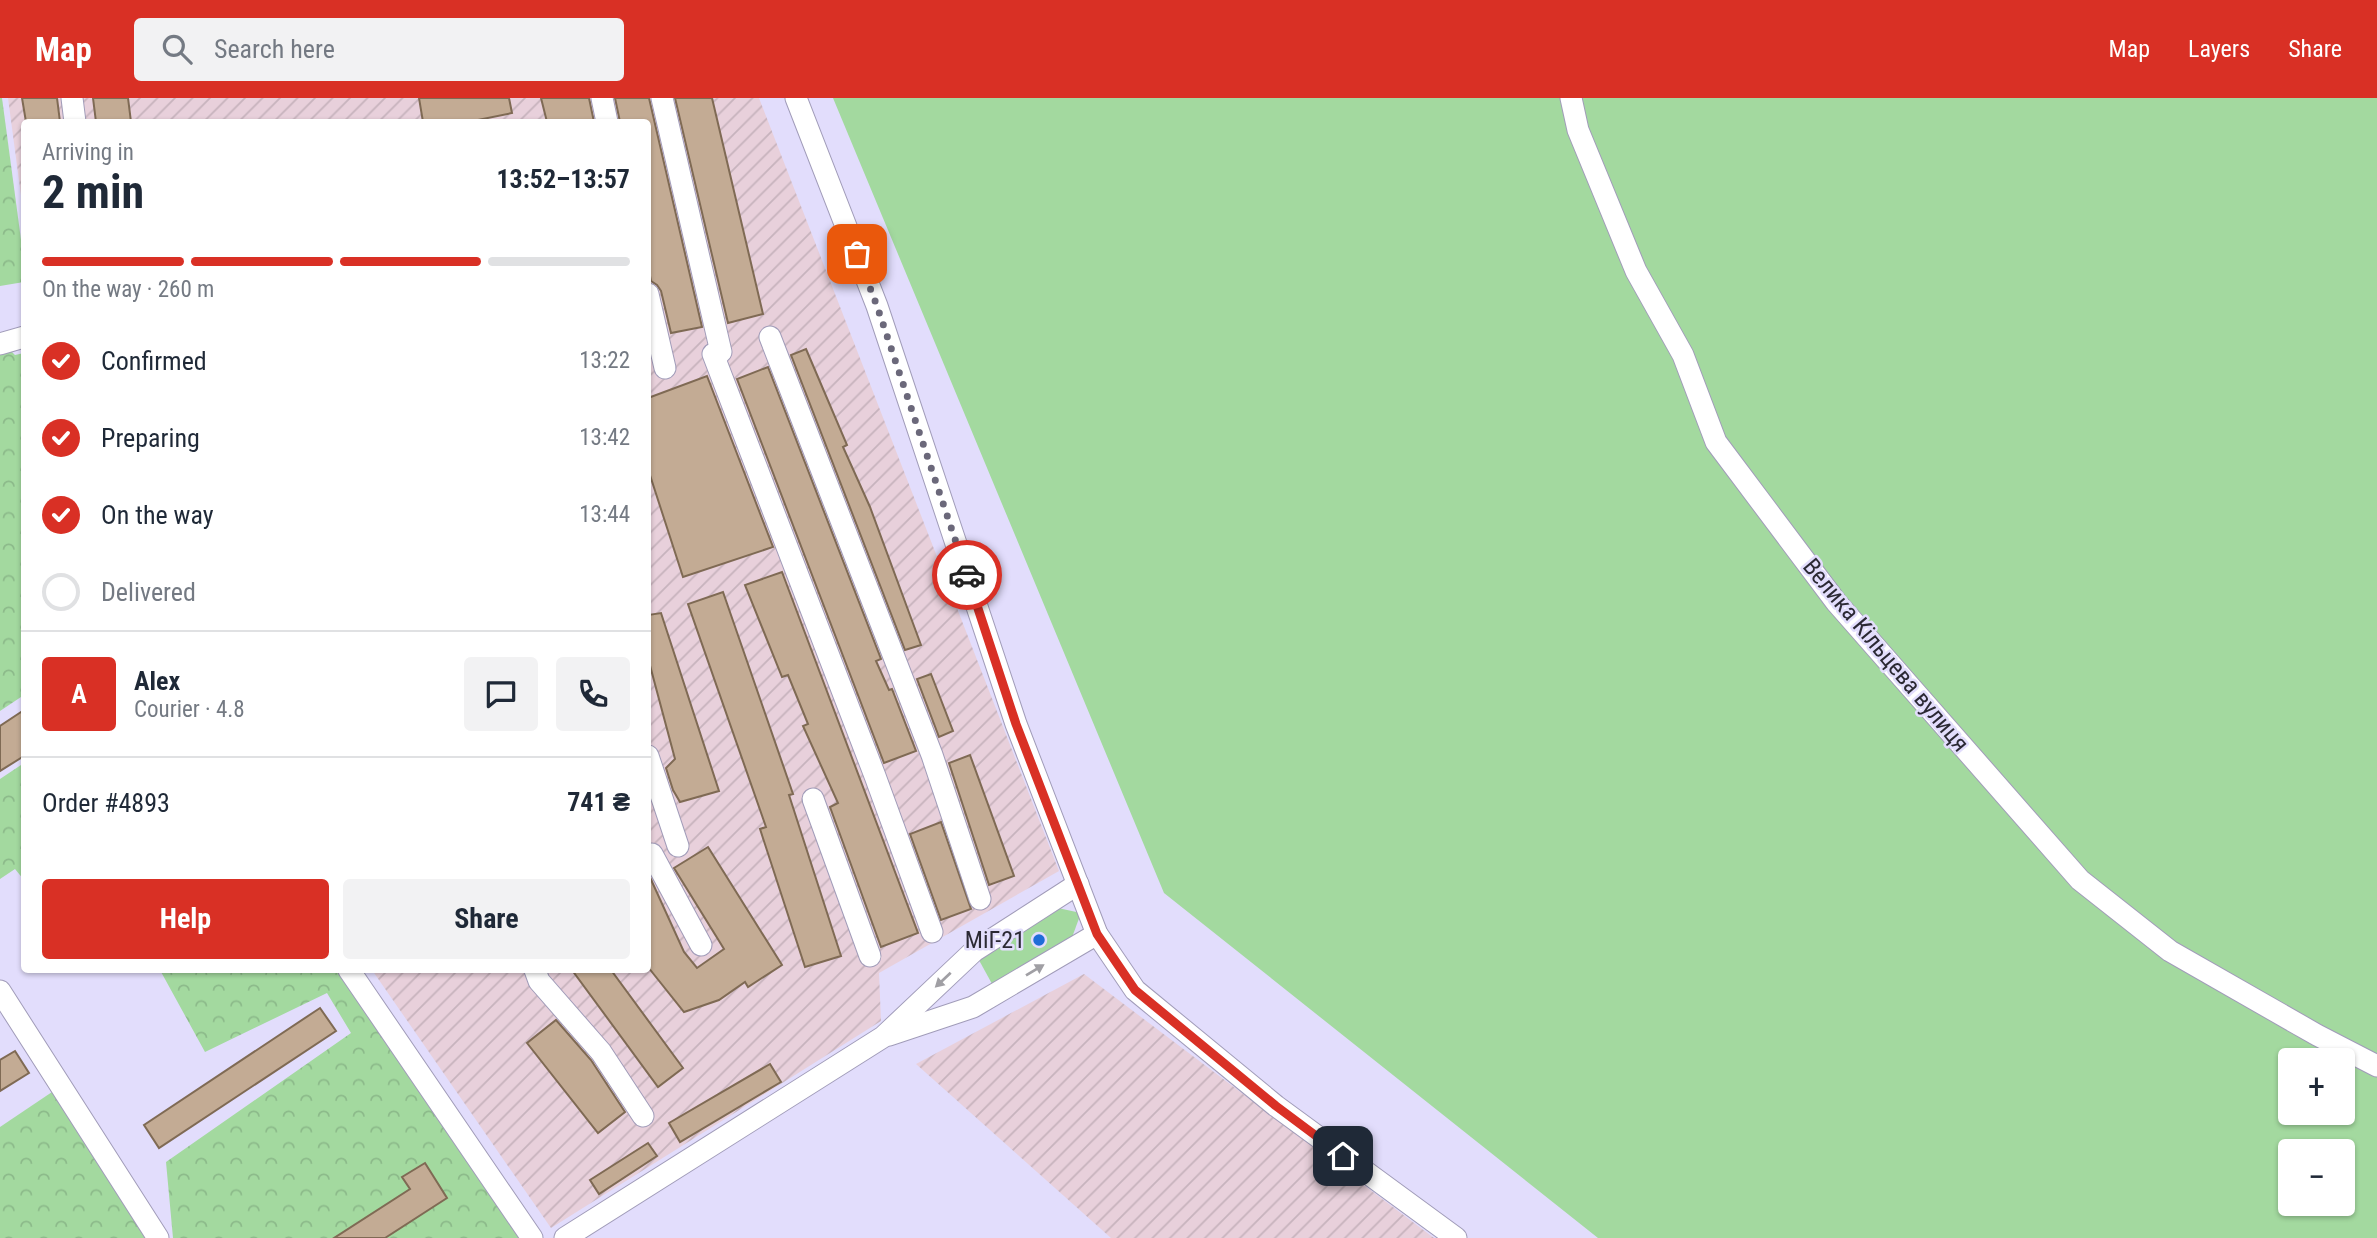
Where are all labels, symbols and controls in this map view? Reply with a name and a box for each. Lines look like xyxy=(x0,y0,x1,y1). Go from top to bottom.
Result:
search box xyxy=(134,18,624,81)
text: Map xyxy=(35,30,92,69)
icon: search xyxy=(158,30,196,68)
text: Search here xyxy=(214,34,335,64)
text: Map xyxy=(2109,35,2150,63)
text: Layers xyxy=(2188,35,2250,63)
text: Share xyxy=(2288,35,2342,63)
text: Arriving in xyxy=(42,139,134,166)
text: 13:52–13:57 xyxy=(496,164,630,194)
text: 2 min xyxy=(42,165,144,219)
pin xyxy=(827,224,887,284)
icon: bag xyxy=(838,235,876,273)
text: On the way · 260 m xyxy=(42,276,214,303)
icon: check xyxy=(42,342,80,380)
text: Confirmed xyxy=(101,346,207,376)
text: 13:22 xyxy=(579,347,630,374)
icon: check xyxy=(42,419,80,457)
text: Preparing xyxy=(101,423,200,453)
text: 13:42 xyxy=(579,424,630,451)
icon: check xyxy=(42,496,80,534)
text: On the way xyxy=(101,500,214,530)
text: 13:44 xyxy=(579,501,630,528)
courier xyxy=(932,540,1002,610)
street label: Велика Кільцева вулиця xyxy=(1797,553,1975,757)
icon: car xyxy=(948,556,986,594)
text: Delivered xyxy=(101,577,196,607)
button: chat xyxy=(464,657,538,731)
button: phone xyxy=(556,657,630,731)
text: Alex xyxy=(134,666,180,696)
text: A xyxy=(71,679,87,709)
text: Courier · 4.8 xyxy=(134,696,245,723)
text: 741 ₴ xyxy=(567,787,630,817)
text: Order #4893 xyxy=(42,788,170,818)
button: Help xyxy=(42,879,329,959)
button: Share xyxy=(343,879,630,959)
place label: МіГ-21 xyxy=(965,926,1025,954)
marker: МіГ-21 xyxy=(1031,932,1047,948)
one-way arrow xyxy=(1025,964,1044,977)
one-way arrow xyxy=(935,972,952,988)
map controls xyxy=(2278,1048,2355,1216)
button: + xyxy=(2278,1048,2355,1125)
pin xyxy=(1313,1126,1373,1186)
icon: home xyxy=(1324,1137,1362,1175)
button: − xyxy=(2278,1139,2355,1216)

